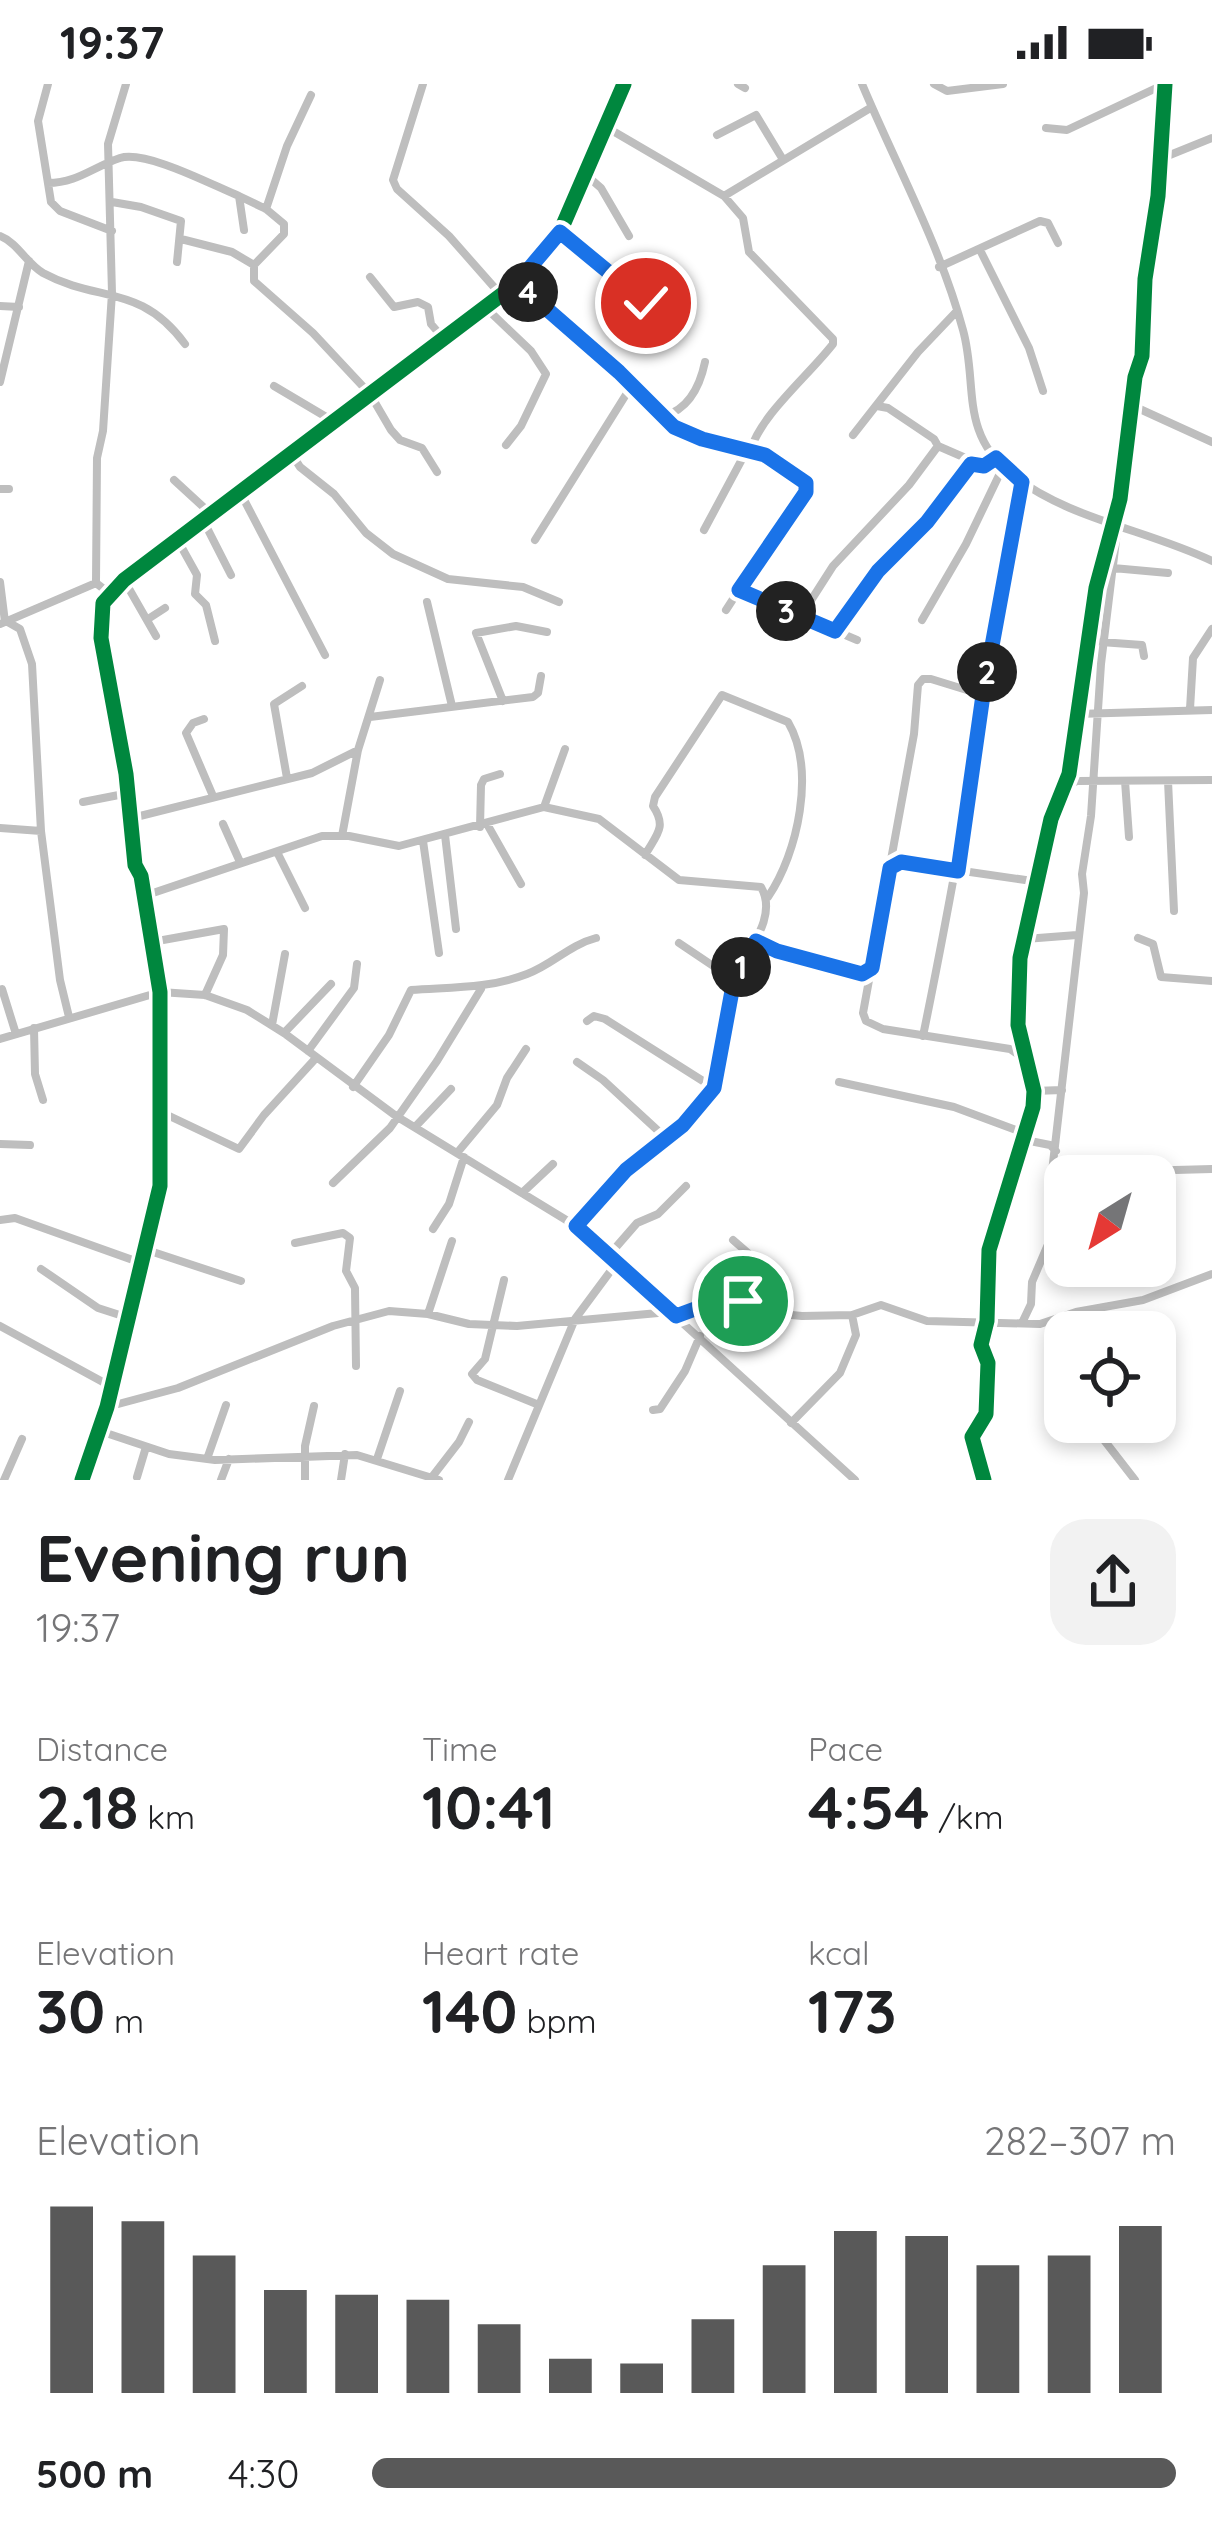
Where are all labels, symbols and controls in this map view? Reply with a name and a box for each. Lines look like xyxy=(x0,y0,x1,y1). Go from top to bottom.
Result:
text: 19:37 xyxy=(60,14,164,70)
pin xyxy=(595,252,697,354)
pin: 4 xyxy=(498,262,558,322)
icon: check xyxy=(613,270,679,336)
text: 4 xyxy=(518,271,538,312)
pin: 3 xyxy=(756,581,816,641)
text: 3 xyxy=(777,590,795,631)
pin: 2 xyxy=(957,642,1017,702)
text: 2 xyxy=(978,651,996,692)
pin: 1 xyxy=(711,937,771,997)
text: 1 xyxy=(735,946,747,987)
north arrow xyxy=(1044,1155,1176,1287)
map controls xyxy=(1044,1155,1176,1443)
pin xyxy=(692,1250,794,1352)
icon: arrive xyxy=(710,1268,776,1334)
button: locate xyxy=(1044,1311,1176,1443)
text: Evening run xyxy=(36,1516,410,1599)
button: share xyxy=(1050,1519,1176,1645)
text: 19:37 xyxy=(36,1603,120,1652)
text: Distance xyxy=(36,1728,168,1769)
text: Time xyxy=(422,1728,498,1769)
text: Pace xyxy=(808,1728,883,1769)
text: 2.18 xyxy=(36,1769,138,1844)
text: 10:41 xyxy=(422,1769,555,1844)
text: 4:54 xyxy=(808,1769,930,1844)
text: km xyxy=(138,1796,195,1837)
text: /km xyxy=(930,1796,1004,1837)
text: Elevation xyxy=(36,1932,175,1973)
text: Heart rate xyxy=(422,1932,579,1973)
text: kcal xyxy=(808,1932,870,1973)
text: 30 xyxy=(36,1973,105,2048)
text: 140 xyxy=(422,1973,517,2048)
text: 173 xyxy=(808,1973,897,2048)
text: m xyxy=(105,2000,144,2041)
text: bpm xyxy=(517,2000,597,2041)
text: Elevation xyxy=(36,2116,200,2165)
text: 282–307 m xyxy=(984,2116,1176,2165)
text: 500 m xyxy=(36,2449,153,2498)
text: 4:30 xyxy=(228,2449,300,2498)

